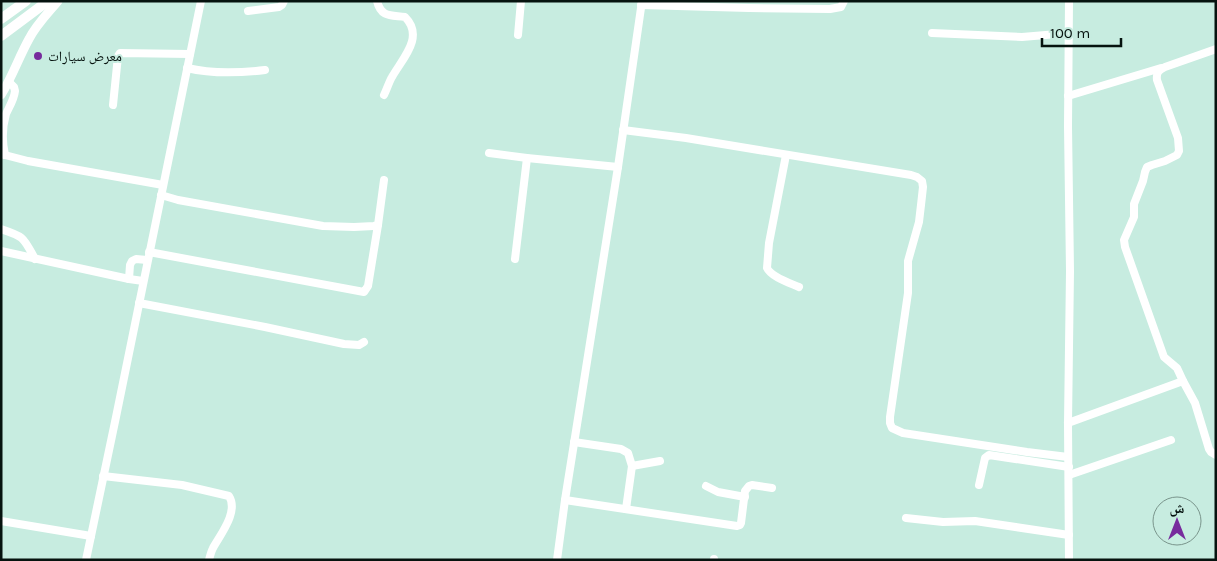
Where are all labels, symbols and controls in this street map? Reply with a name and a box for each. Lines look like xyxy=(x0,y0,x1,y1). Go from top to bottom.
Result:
scale bar xyxy=(1042,15,1121,47)
text: 100 m xyxy=(1050,24,1090,42)
place label: معرض سيارات xyxy=(48,48,122,65)
marker: معرض سيارات xyxy=(32,50,44,62)
north arrow xyxy=(1152,496,1202,546)
text: ش xyxy=(1170,500,1185,517)

